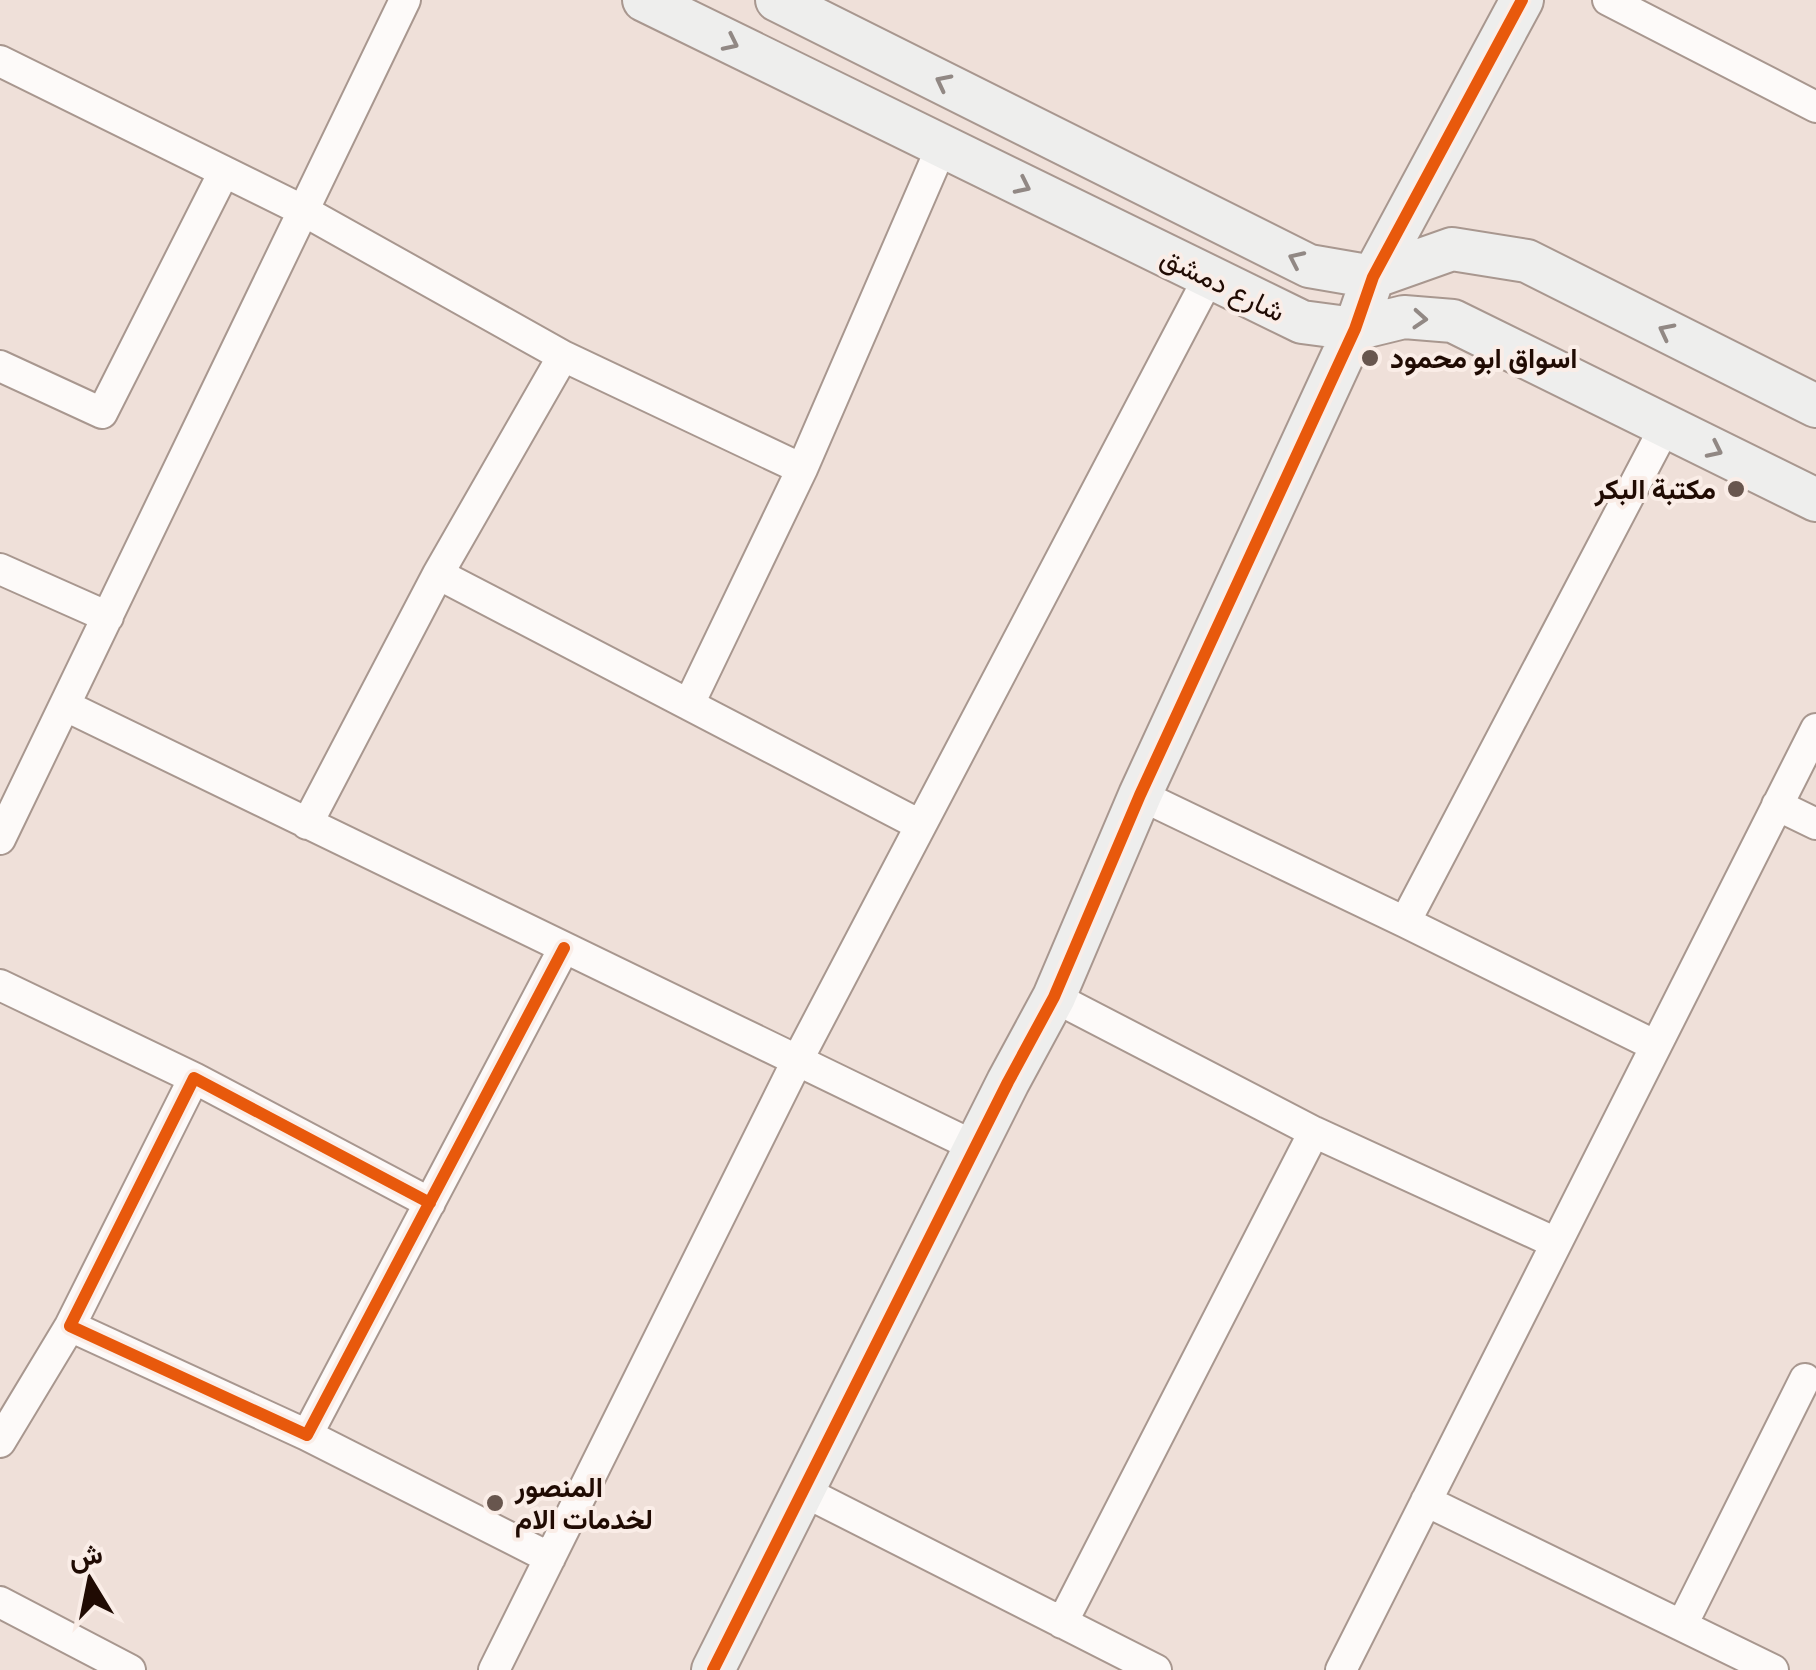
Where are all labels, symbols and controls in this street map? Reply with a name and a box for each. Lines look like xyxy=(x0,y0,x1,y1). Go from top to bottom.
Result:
one-way arrow xyxy=(721,31,739,50)
one-way arrow xyxy=(936,75,954,94)
one-way arrow xyxy=(1013,174,1031,194)
street label: شارع دمشق xyxy=(1154,238,1292,330)
one-way arrow xyxy=(1289,251,1307,271)
one-way arrow xyxy=(1412,308,1428,329)
one-way arrow xyxy=(1659,324,1677,343)
place label: اسواق ابو محمود xyxy=(1390,339,1578,377)
marker: اسواق ابو محمود xyxy=(1359,347,1381,369)
one-way arrow xyxy=(1705,437,1723,457)
place label: مكتبة البكر xyxy=(1594,470,1716,508)
marker: مكتبة البكر xyxy=(1725,478,1747,500)
place label: المنصور لخدمات الام xyxy=(514,1468,653,1538)
marker: المنصور لخدمات الام xyxy=(484,1492,506,1514)
north arrow xyxy=(40,1530,140,1630)
text: ش xyxy=(66,1534,106,1577)

